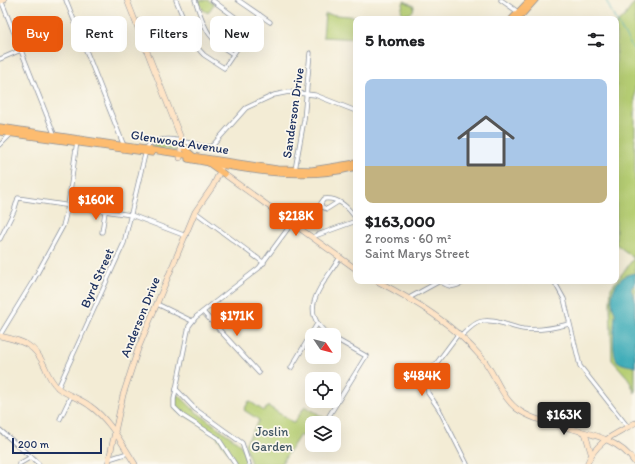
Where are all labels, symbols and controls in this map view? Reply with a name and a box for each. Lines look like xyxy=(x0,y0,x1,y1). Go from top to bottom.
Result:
chip: Buy xyxy=(12,16,63,52)
chip: Rent xyxy=(71,16,127,52)
chip: Filters xyxy=(135,16,202,52)
chip: New xyxy=(210,16,264,52)
icon: filters xyxy=(585,29,607,51)
text: 5 homes xyxy=(365,30,425,50)
street label: Sanderson Drive xyxy=(279,67,307,159)
icon: home xyxy=(450,105,522,177)
street label: Glenwood Avenue xyxy=(130,127,230,157)
pin: $160K xyxy=(68,187,124,221)
text: $160K xyxy=(78,192,114,207)
pin: $218K xyxy=(268,203,324,237)
text: $218K xyxy=(279,208,313,223)
text: $163,000 xyxy=(365,211,435,231)
text: 2 rooms · 60 m² xyxy=(365,231,451,246)
street label: Byrd Street xyxy=(77,246,117,310)
text: Saint Marys Street xyxy=(365,246,469,261)
street label: Anderson Drive xyxy=(117,275,163,359)
pin: $171K xyxy=(209,303,265,337)
text: $171K xyxy=(220,308,254,323)
north arrow xyxy=(305,328,341,364)
map controls xyxy=(305,328,341,452)
pin: $484K xyxy=(394,363,450,397)
text: $484K xyxy=(403,368,441,383)
button: locate xyxy=(305,372,341,408)
pin: $163K xyxy=(536,402,592,436)
text: $163K xyxy=(547,407,581,422)
button: layers xyxy=(305,416,341,452)
park label: Joslin Garden xyxy=(251,424,293,454)
scale bar xyxy=(12,436,102,455)
text: 200 m xyxy=(18,438,49,451)

